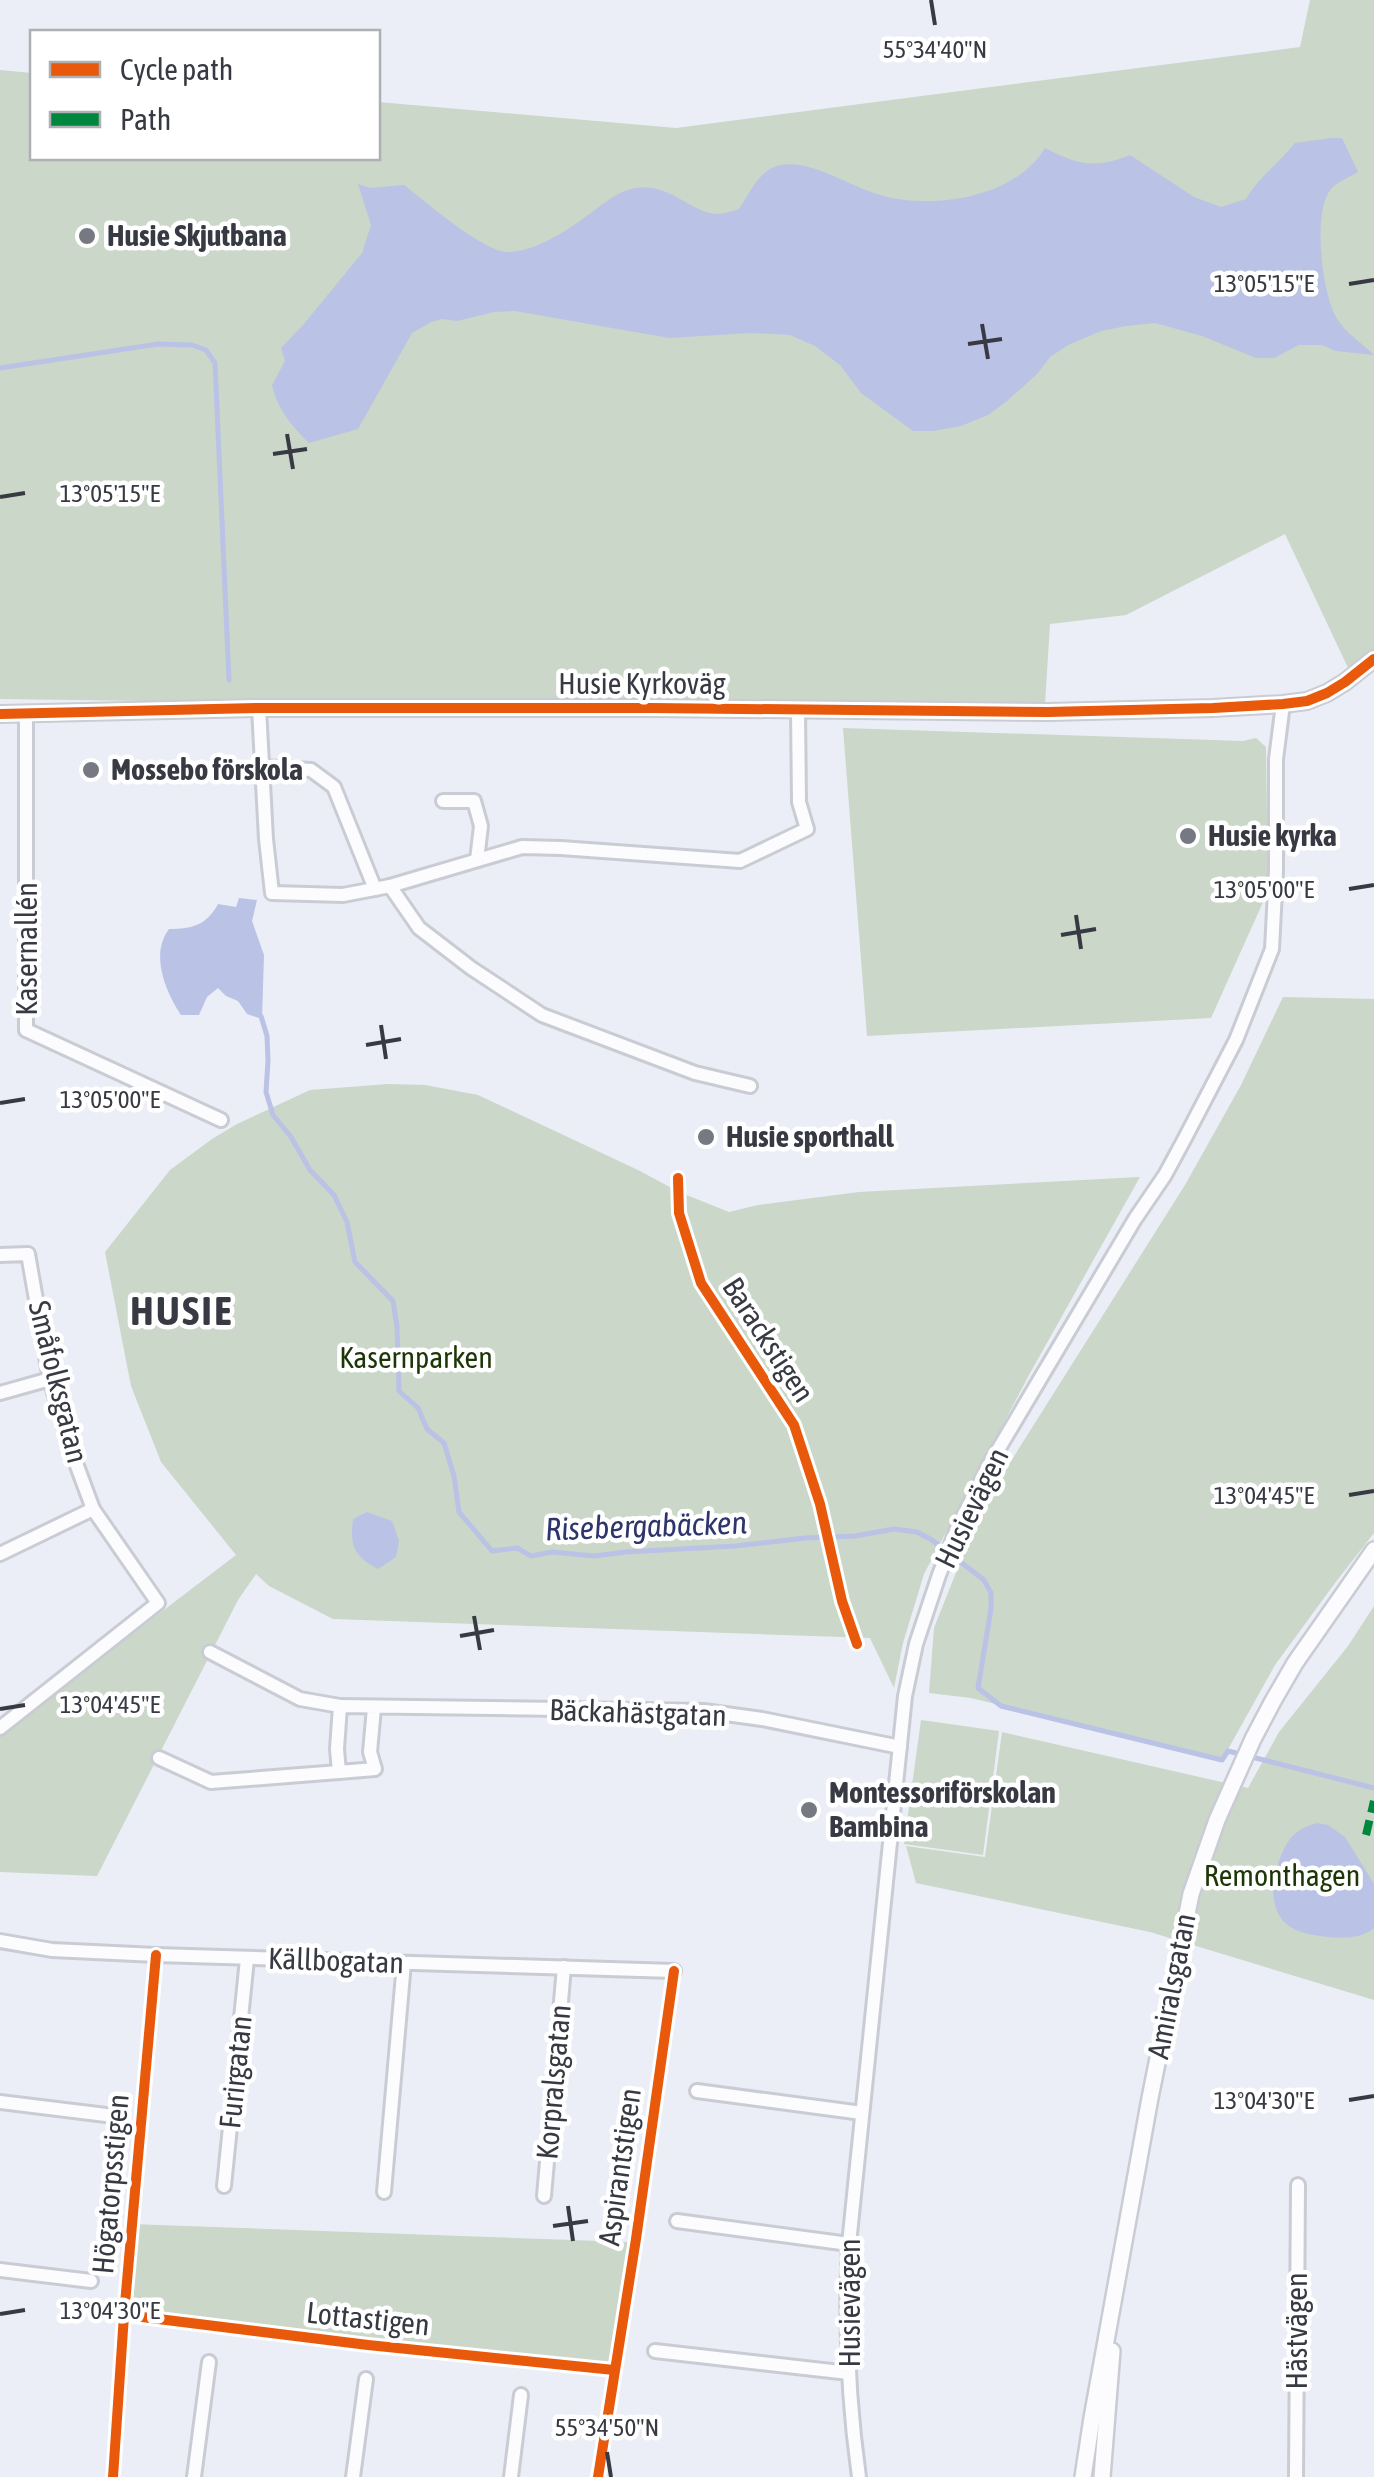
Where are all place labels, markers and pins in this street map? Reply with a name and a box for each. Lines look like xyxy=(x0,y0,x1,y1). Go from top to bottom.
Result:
place label: Husie Skjutbana xyxy=(107,218,287,252)
marker: Husie Skjutbana xyxy=(76,225,98,247)
place label: Mossebo förskola xyxy=(111,752,303,786)
marker: Mossebo förskola xyxy=(80,759,102,781)
place label: Husie kyrka xyxy=(1208,818,1337,852)
marker: Husie kyrka xyxy=(1177,825,1199,847)
place label: Husie sporthall xyxy=(726,1119,895,1153)
marker: Husie sporthall xyxy=(695,1126,717,1148)
place label: Montessoriförskolan Bambina xyxy=(829,1775,1056,1843)
marker: Montessoriförskolan Bambina xyxy=(798,1799,820,1821)

